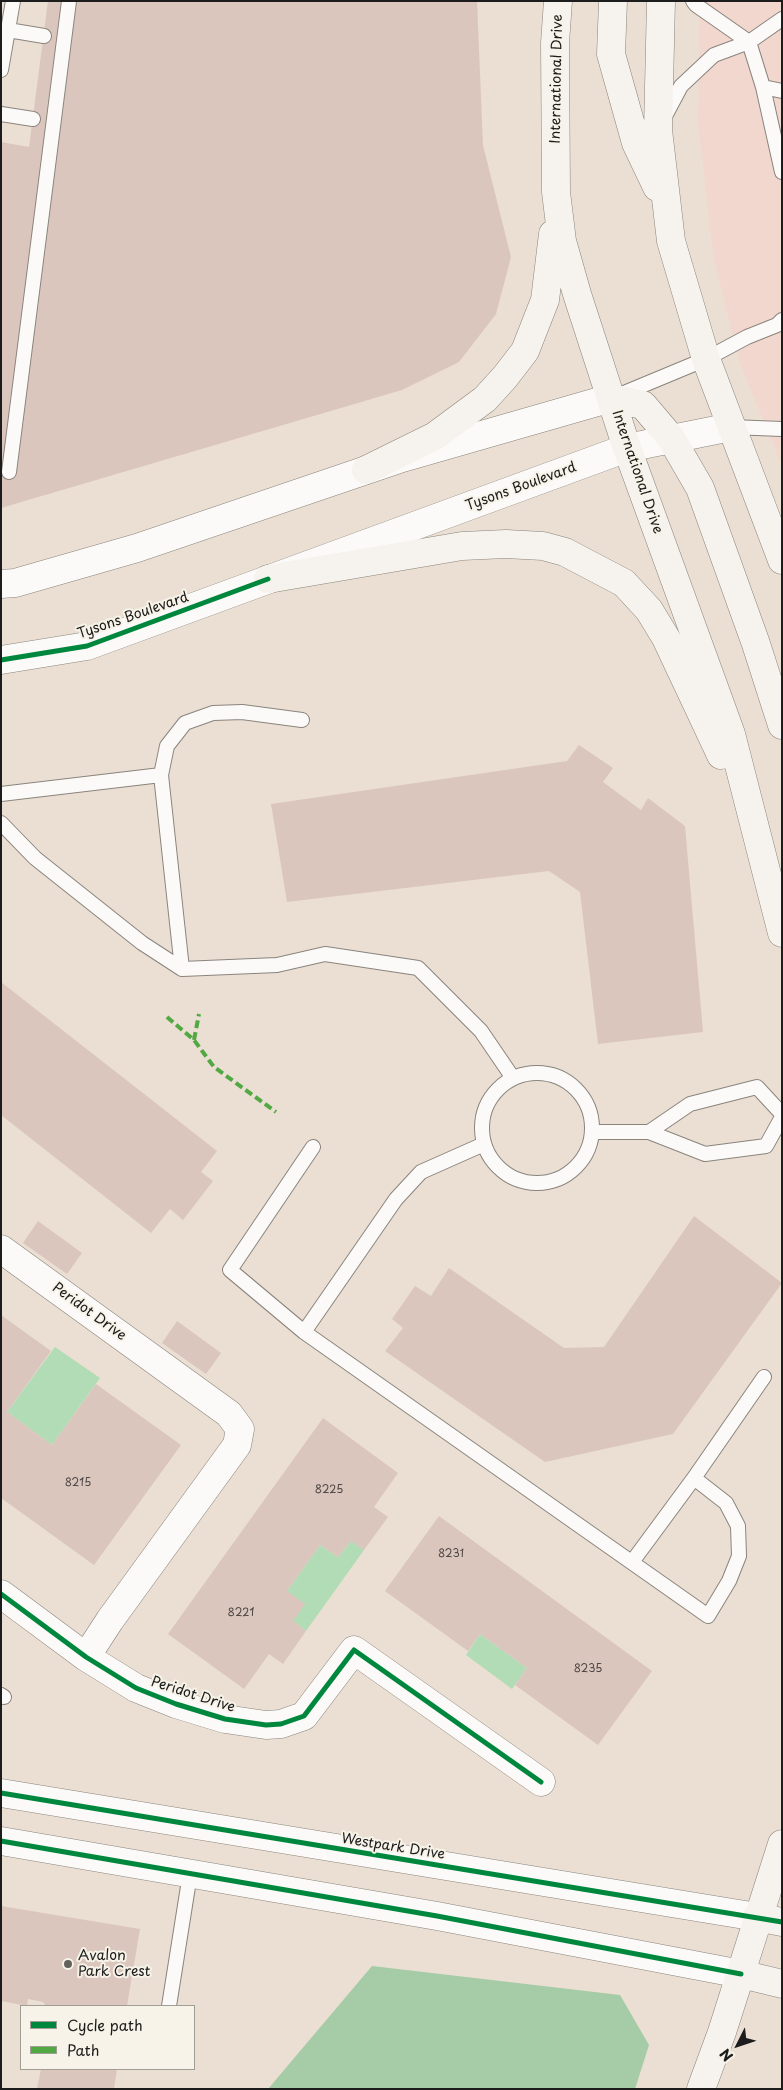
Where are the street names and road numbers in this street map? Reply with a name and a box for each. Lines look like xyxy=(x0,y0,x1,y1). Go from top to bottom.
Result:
street label: International Drive xyxy=(547,14,567,144)
street label: International Drive xyxy=(608,408,666,536)
street label: Tysons Boulevard xyxy=(463,459,579,515)
street label: Tysons Boulevard xyxy=(75,589,191,643)
street label: Peridot Drive xyxy=(49,1280,129,1344)
street label: Peridot Drive xyxy=(149,1674,237,1716)
street label: Westpark Drive xyxy=(340,1831,446,1863)

